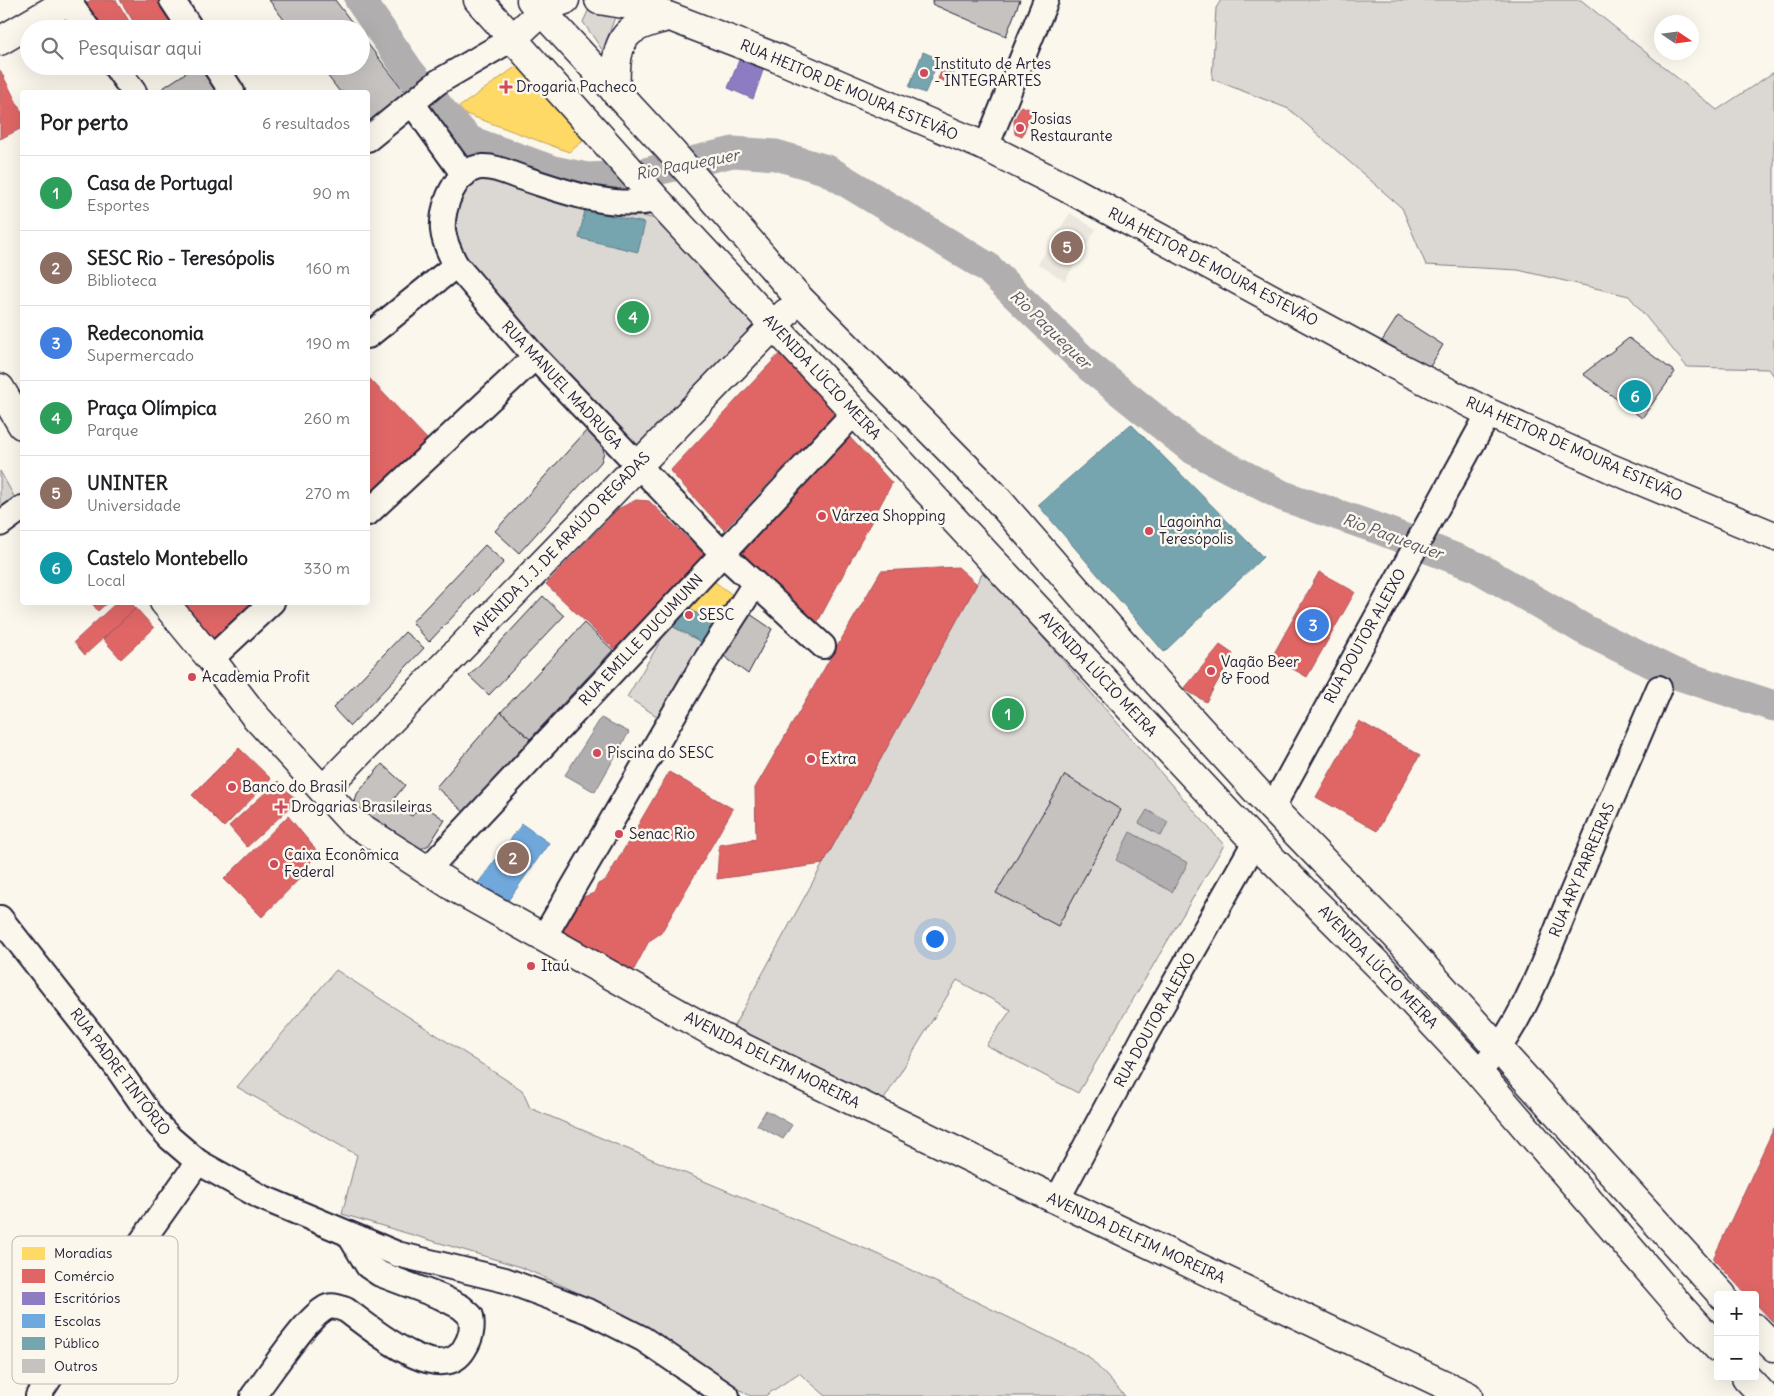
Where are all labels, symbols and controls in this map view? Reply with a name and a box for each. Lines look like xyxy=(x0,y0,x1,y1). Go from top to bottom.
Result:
north arrow xyxy=(1654,15,1699,60)
search box xyxy=(20,20,370,75)
icon: search xyxy=(38,34,66,62)
street label: RUA HEITOR DE MOURA ESTEVÃO xyxy=(737,35,961,144)
text: Pesquisar aqui xyxy=(78,36,202,60)
place label: Instituto de Artes - INTEGRARTES xyxy=(934,54,1051,90)
marker: Instituto de Artes - INTEGRARTES xyxy=(918,67,930,79)
place label: Drogaria Pacheco xyxy=(516,77,637,96)
marker: Drogaria Pacheco xyxy=(500,81,512,93)
text: Por perto xyxy=(40,109,128,136)
place label: Josias Restaurante xyxy=(1030,109,1113,145)
text: 6 resultados xyxy=(262,113,350,133)
marker: Josias Restaurante xyxy=(1014,122,1026,134)
water label: Rio Paquequer xyxy=(634,144,743,184)
text: Casa de Portugal xyxy=(87,171,233,195)
text: 1 xyxy=(53,183,59,203)
text: 90 m xyxy=(312,183,350,203)
text: Esportes xyxy=(87,195,149,215)
street label: RUA HEITOR DE MOURA ESTEVÃO xyxy=(1105,203,1321,330)
pin: 5 xyxy=(1051,228,1083,266)
text: SESC Rio - Teresópolis xyxy=(87,246,275,270)
text: 2 xyxy=(52,258,60,278)
text: 160 m xyxy=(306,258,350,278)
text: Biblioteca xyxy=(87,270,157,290)
water label: Rio Paquequer xyxy=(1006,285,1097,374)
pin: 4 xyxy=(617,298,649,336)
street label: AVENIDA LÚCIO MEIRA xyxy=(759,309,886,443)
street label: RUA MANUEL MADRUGA xyxy=(498,317,627,453)
text: Redeconomia xyxy=(87,321,204,345)
text: 3 xyxy=(51,333,61,353)
text: 190 m xyxy=(306,333,350,353)
text: Supermercado xyxy=(87,345,194,365)
pin: 6 xyxy=(1619,377,1651,415)
street label: RUA HEITOR DE MOURA ESTEVÃO xyxy=(1463,392,1685,505)
text: Praça Olímpica xyxy=(87,396,217,420)
text: 4 xyxy=(51,408,61,428)
text: 260 m xyxy=(304,408,350,428)
text: Parque xyxy=(87,420,138,440)
street label: AVENIDA J. J. DE ARAÚJO REGADAS xyxy=(467,447,654,640)
text: UNINTER xyxy=(87,471,168,495)
text: 5 xyxy=(51,483,61,503)
text: 270 m xyxy=(305,483,350,503)
text: Universidade xyxy=(87,495,181,515)
place label: Várzea Shopping xyxy=(832,506,946,525)
water label: Rio Paquequer xyxy=(1340,509,1448,564)
marker: Várzea Shopping xyxy=(816,510,828,522)
place label: Lagoinha Teresópolis xyxy=(1159,512,1234,548)
marker: Lagoinha Teresópolis xyxy=(1143,525,1155,537)
text: Castelo Montebello xyxy=(87,546,248,570)
text: 6 xyxy=(51,558,61,578)
text: 330 m xyxy=(303,558,350,578)
street label: RUA DOUTOR ALEIXO xyxy=(1320,565,1410,707)
text: Local xyxy=(87,570,125,590)
street label: RUA EMILLE DUCUMUNN xyxy=(575,570,707,710)
place label: SESC xyxy=(699,605,734,624)
street label: AVENIDA LÚCIO MEIRA xyxy=(1035,606,1162,740)
pin: 3 xyxy=(1297,606,1329,644)
marker: SESC xyxy=(683,609,695,621)
place label: Vagão Beer & Food xyxy=(1221,652,1299,688)
marker: Vagão Beer & Food xyxy=(1205,665,1217,677)
place label: Academia Profit xyxy=(202,667,310,686)
marker: Academia Profit xyxy=(186,671,198,683)
pin: 1 xyxy=(992,695,1024,733)
place label: Piscina do SESC xyxy=(607,743,714,762)
marker: Piscina do SESC xyxy=(591,747,603,759)
place label: Extra xyxy=(821,749,857,768)
marker: Extra xyxy=(805,753,817,765)
place label: Banco do Brasil xyxy=(242,777,347,796)
marker: Banco do Brasil xyxy=(226,781,238,793)
place label: Drogarias Brasileiras xyxy=(291,797,432,816)
street label: RUA ARY PARREIRAS xyxy=(1545,800,1618,940)
marker: Drogarias Brasileiras xyxy=(275,801,287,813)
place label: Senac Rio xyxy=(629,824,695,843)
marker: Senac Rio xyxy=(613,828,625,840)
pin: 2 xyxy=(497,839,529,877)
place label: Caixa Econômica Federal xyxy=(284,845,400,881)
marker: Caixa Econômica Federal xyxy=(268,858,280,870)
street label: AVENIDA LÚCIO MEIRA xyxy=(1315,900,1443,1033)
your location xyxy=(922,926,948,952)
street label: RUA DOUTOR ALEIXO xyxy=(1110,949,1200,1091)
place label: Itaú xyxy=(541,956,570,975)
marker: Itaú xyxy=(525,960,537,972)
street label: RUA PADRE TINTÓRIO xyxy=(66,1003,175,1139)
street label: AVENIDA DELFIM MOREIRA xyxy=(681,1007,863,1112)
street label: AVENIDA DELFIM MOREIRA xyxy=(1044,1188,1229,1287)
legend xyxy=(12,1236,178,1384)
text: Moradias xyxy=(54,1244,112,1262)
text: Comércio xyxy=(54,1267,115,1285)
text: Escritórios xyxy=(54,1289,120,1307)
map controls xyxy=(1714,1291,1759,1381)
button: + xyxy=(1714,1291,1759,1336)
text: Escolas xyxy=(54,1312,101,1330)
text: Público xyxy=(54,1334,100,1352)
button: − xyxy=(1714,1336,1759,1381)
text: Outros xyxy=(54,1357,98,1375)

